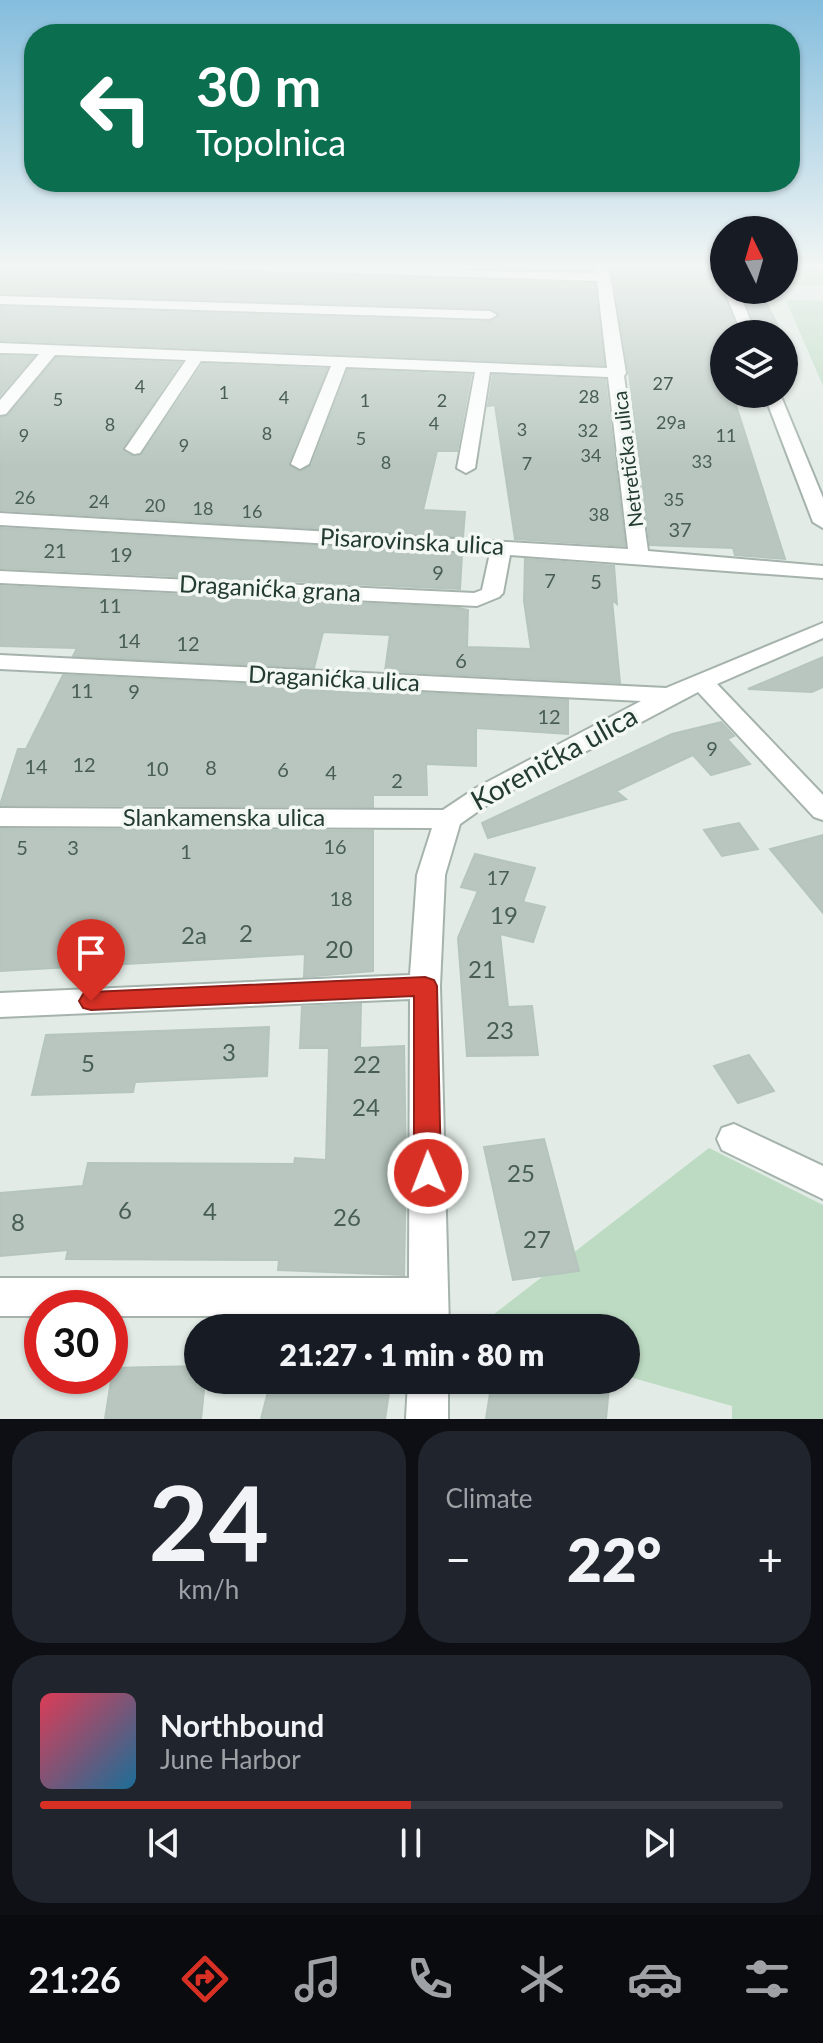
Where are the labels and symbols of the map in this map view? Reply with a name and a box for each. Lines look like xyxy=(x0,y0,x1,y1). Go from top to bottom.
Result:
north arrow xyxy=(710,216,798,304)
house number: 27 xyxy=(653,372,673,394)
house number: 4 xyxy=(135,375,145,397)
house number: 1 xyxy=(219,381,229,403)
house number: 28 xyxy=(579,385,599,407)
house number: 4 xyxy=(279,386,289,408)
house number: 5 xyxy=(53,388,63,410)
house number: 1 xyxy=(360,389,370,411)
house number: 2 xyxy=(437,389,447,411)
street label: Netretička ulica xyxy=(607,390,647,529)
house number: 29a xyxy=(656,411,686,433)
house number: 4 xyxy=(429,412,439,434)
house number: 8 xyxy=(105,413,115,435)
house number: 3 xyxy=(517,418,527,440)
house number: 32 xyxy=(578,419,598,441)
house number: 8 xyxy=(262,422,272,444)
house number: 9 xyxy=(19,424,29,446)
house number: 11 xyxy=(716,424,736,446)
house number: 5 xyxy=(356,427,366,449)
house number: 9 xyxy=(179,434,189,456)
house number: 34 xyxy=(581,444,601,466)
house number: 33 xyxy=(692,450,712,472)
house number: 8 xyxy=(381,451,391,473)
house number: 7 xyxy=(522,452,532,474)
house number: 26 xyxy=(15,486,35,508)
house number: 35 xyxy=(664,488,684,510)
house number: 24 xyxy=(89,490,109,512)
house number: 20 xyxy=(145,494,165,516)
house number: 18 xyxy=(193,497,213,519)
house number: 16 xyxy=(242,500,262,522)
house number: 38 xyxy=(589,503,609,525)
house number: 37 xyxy=(668,517,692,541)
street label: Pisarovinska ulica xyxy=(319,521,505,560)
house number: 21 xyxy=(43,538,67,562)
house number: 19 xyxy=(109,542,133,566)
house number: 9 xyxy=(432,560,444,584)
street label: Draganićka grana xyxy=(178,568,362,607)
house number: 7 xyxy=(544,568,556,592)
house number: 5 xyxy=(590,569,602,593)
house number: 11 xyxy=(98,593,122,617)
house number: 14 xyxy=(117,628,141,652)
house number: 12 xyxy=(176,631,200,655)
house number: 6 xyxy=(455,648,467,672)
street label: Draganićka ulica xyxy=(247,659,421,696)
house number: 11 xyxy=(70,678,94,702)
house number: 9 xyxy=(128,679,140,703)
street label: Korenička ulica xyxy=(464,697,643,817)
house number: 12 xyxy=(537,704,561,728)
house number: 9 xyxy=(706,736,718,760)
house number: 12 xyxy=(72,752,96,776)
house number: 14 xyxy=(24,754,48,778)
house number: 8 xyxy=(205,755,217,779)
house number: 10 xyxy=(145,756,169,780)
house number: 6 xyxy=(277,757,289,781)
house number: 4 xyxy=(325,760,337,784)
house number: 2 xyxy=(391,768,403,792)
street label: Slankamenska ulica xyxy=(123,802,325,831)
house number: 16 xyxy=(323,834,347,858)
house number: 5 xyxy=(16,835,28,859)
house number: 3 xyxy=(67,835,79,859)
house number: 1 xyxy=(180,839,192,863)
house number: 17 xyxy=(486,865,510,889)
house number: 18 xyxy=(329,886,353,910)
house number: 19 xyxy=(490,900,518,929)
house number: 2 xyxy=(239,918,253,947)
pin xyxy=(57,919,125,1001)
house number: 2a xyxy=(181,920,207,949)
house number: 20 xyxy=(325,934,353,963)
house number: 21 xyxy=(468,954,496,983)
house number: 23 xyxy=(486,1015,514,1044)
house number: 3 xyxy=(222,1037,236,1066)
house number: 5 xyxy=(81,1048,95,1077)
house number: 22 xyxy=(353,1049,381,1078)
house number: 24 xyxy=(352,1092,380,1121)
position arrow xyxy=(386,1131,470,1215)
house number: 25 xyxy=(507,1158,535,1187)
house number: 6 xyxy=(118,1195,132,1224)
house number: 4 xyxy=(203,1196,217,1225)
house number: 26 xyxy=(333,1202,361,1231)
house number: 8 xyxy=(11,1207,25,1236)
house number: 27 xyxy=(523,1224,551,1253)
speed limit sign: 30 xyxy=(24,1290,128,1394)

